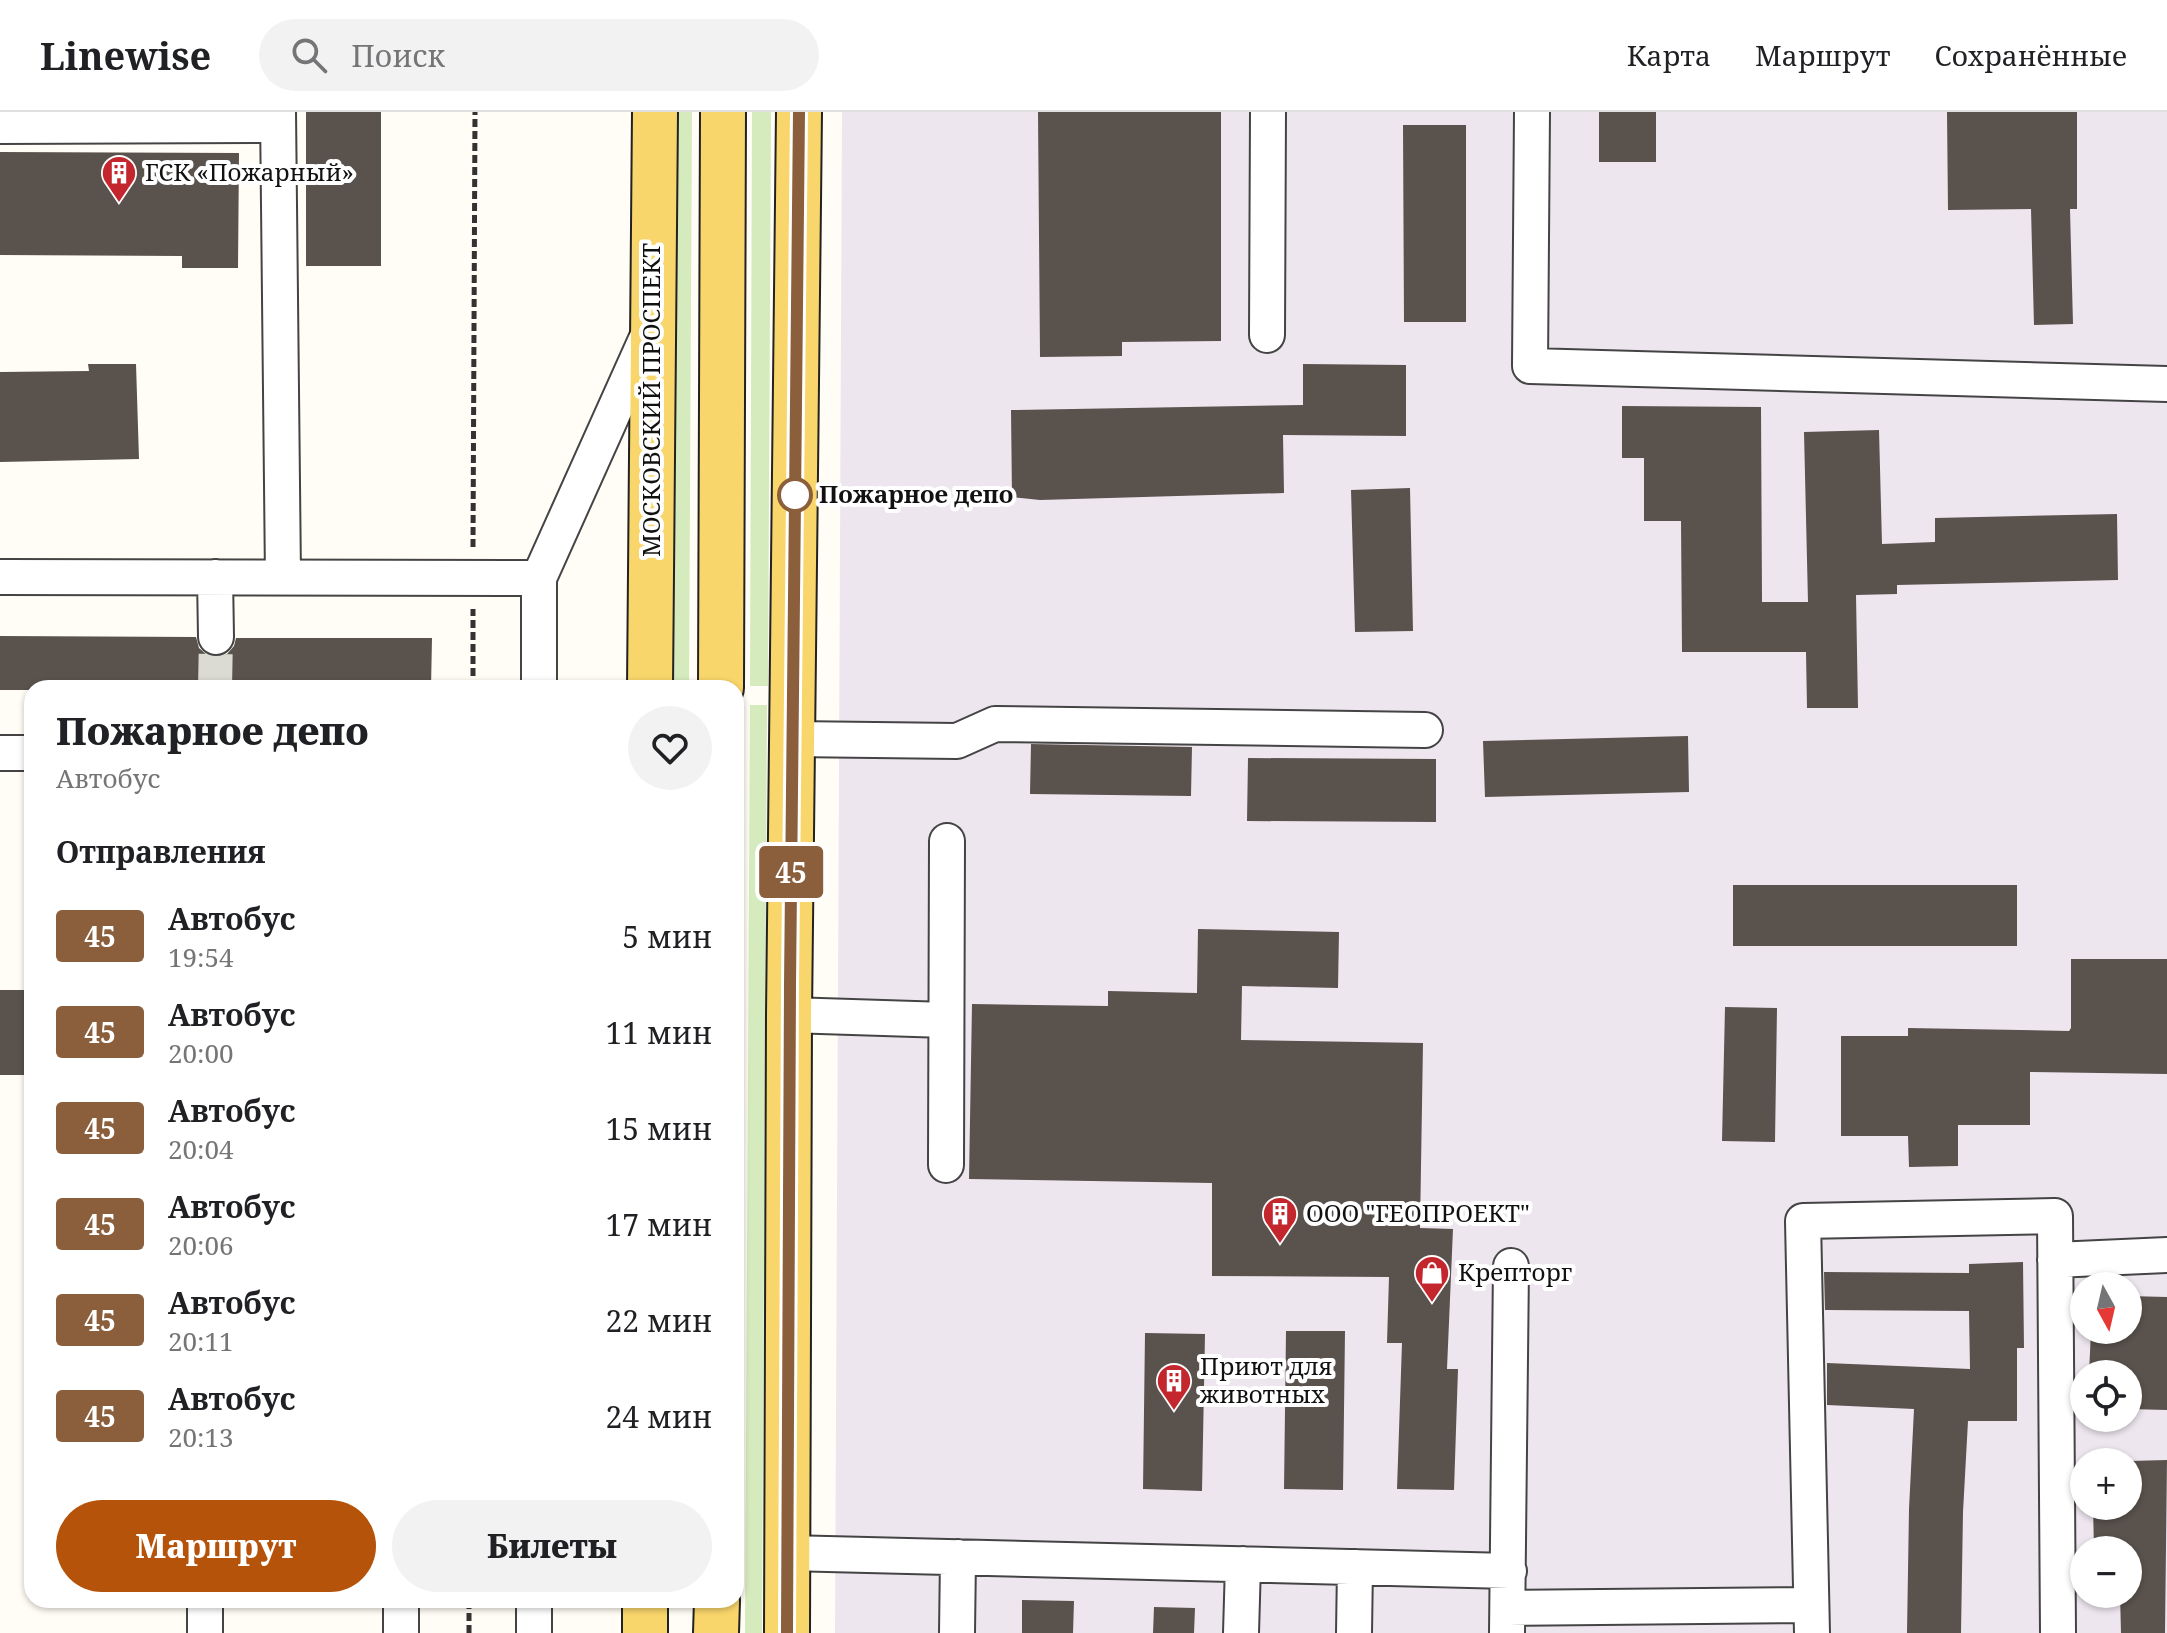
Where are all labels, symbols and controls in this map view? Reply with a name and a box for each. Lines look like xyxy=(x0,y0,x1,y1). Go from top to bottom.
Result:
search box xyxy=(259,19,819,91)
text: Linewise xyxy=(40,29,211,81)
icon: search xyxy=(287,33,331,77)
text: Поиск xyxy=(351,35,445,76)
text: Карта xyxy=(1627,36,1711,74)
text: Маршрут xyxy=(1755,36,1890,74)
text: Сохранённые xyxy=(1934,36,2127,74)
building icon: ГСК «Пожарный» xyxy=(100,154,138,204)
place label: ГСК «Пожарный» xyxy=(145,155,354,188)
street label: МОСКОВСКИЙ ПРОСПЕКТ xyxy=(634,243,667,557)
place label: Пожарное депо xyxy=(819,477,1013,510)
marker: Пожарное депо xyxy=(778,478,812,512)
text: Пожарное депо xyxy=(56,704,369,756)
button: heart xyxy=(628,706,712,790)
text: Автобус xyxy=(56,760,160,796)
text: Отправления xyxy=(56,831,266,872)
line badge: 45 xyxy=(755,846,827,898)
text: 45 xyxy=(775,853,807,891)
text: Автобус xyxy=(168,898,295,939)
text: 5 мин xyxy=(622,916,712,957)
text: 45 xyxy=(84,917,116,955)
text: 19:54 xyxy=(168,939,234,975)
text: Автобус xyxy=(168,994,295,1035)
text: 11 мин xyxy=(606,1012,712,1053)
text: 45 xyxy=(84,1013,116,1051)
text: 20:00 xyxy=(168,1035,234,1071)
text: Автобус xyxy=(168,1090,295,1131)
text: 15 мин xyxy=(606,1108,712,1149)
text: 45 xyxy=(84,1109,116,1147)
text: 20:04 xyxy=(168,1131,234,1167)
text: Автобус xyxy=(168,1186,295,1227)
building icon: ООО "ГЕОПРОЕКТ" xyxy=(1261,1195,1299,1245)
place label: ООО "ГЕОПРОЕКТ" xyxy=(1306,1196,1530,1229)
text: 17 мин xyxy=(606,1204,712,1245)
text: 45 xyxy=(84,1205,116,1243)
text: 20:06 xyxy=(168,1227,234,1263)
shop icon: Крепторг xyxy=(1413,1254,1451,1304)
place label: Крепторг xyxy=(1458,1255,1572,1288)
north arrow xyxy=(2070,1272,2142,1344)
map controls xyxy=(2070,1272,2142,1608)
text: Автобус xyxy=(168,1282,295,1323)
text: 22 мин xyxy=(606,1300,712,1341)
text: 45 xyxy=(84,1301,116,1339)
text: 20:11 xyxy=(168,1323,234,1359)
place label: Приют для животных xyxy=(1200,1349,1332,1410)
button: locate xyxy=(2070,1360,2142,1432)
building icon: Приют для животных xyxy=(1155,1362,1193,1412)
text: Автобус xyxy=(168,1378,295,1419)
text: 24 мин xyxy=(606,1396,712,1437)
text: 45 xyxy=(84,1397,116,1435)
text: 20:13 xyxy=(168,1419,234,1455)
button: + xyxy=(2070,1448,2142,1520)
button: Маршрут xyxy=(56,1500,376,1592)
button: Билеты xyxy=(392,1500,712,1592)
button: − xyxy=(2070,1536,2142,1608)

